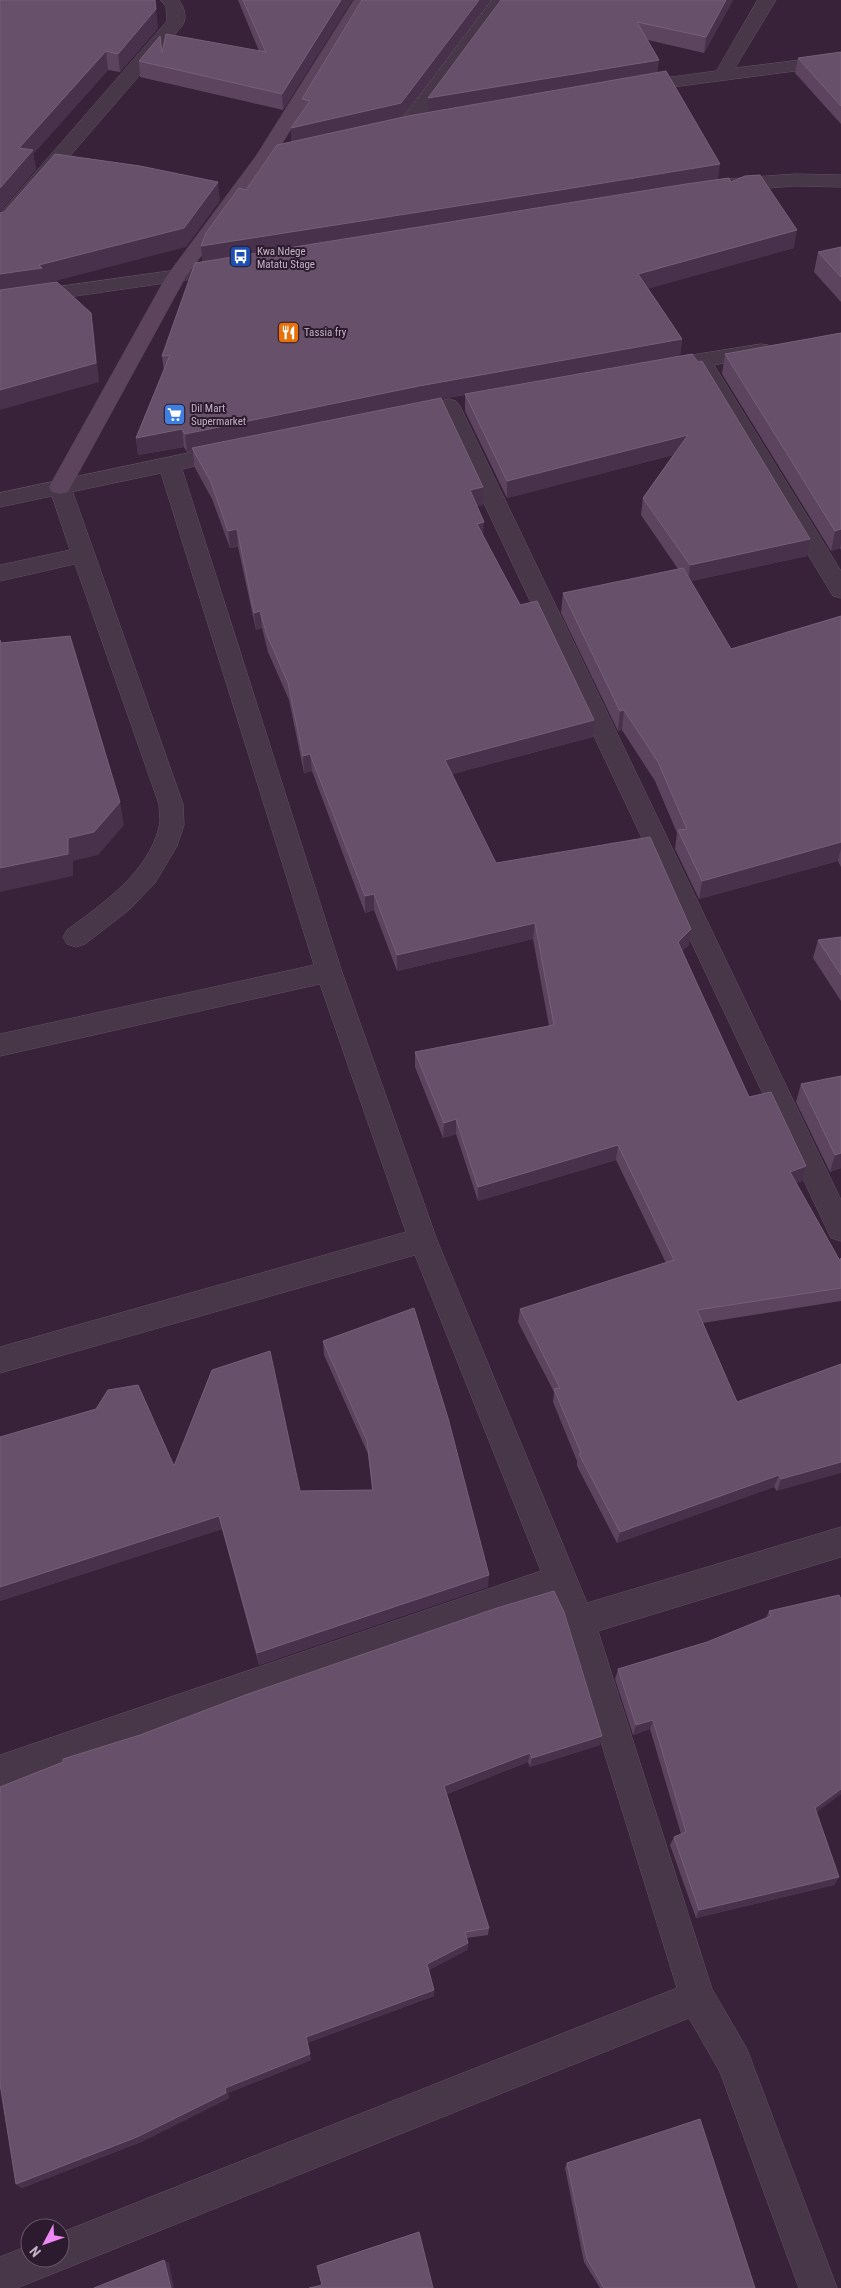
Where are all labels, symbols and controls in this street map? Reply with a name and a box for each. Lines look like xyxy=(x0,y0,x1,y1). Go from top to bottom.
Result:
bus stop icon: Kwa Ndege Matatu Stage xyxy=(229,245,253,269)
place label: Kwa Ndege Matatu Stage xyxy=(257,245,315,271)
restaurant icon: Tassia fry xyxy=(276,320,300,344)
place label: Tassia fry xyxy=(304,326,347,339)
supermarket icon: Dil Mart Supermarket xyxy=(163,402,187,426)
place label: Dil Mart Supermarket xyxy=(191,402,246,428)
north arrow xyxy=(20,2218,70,2268)
text: N xyxy=(26,2243,44,2260)

